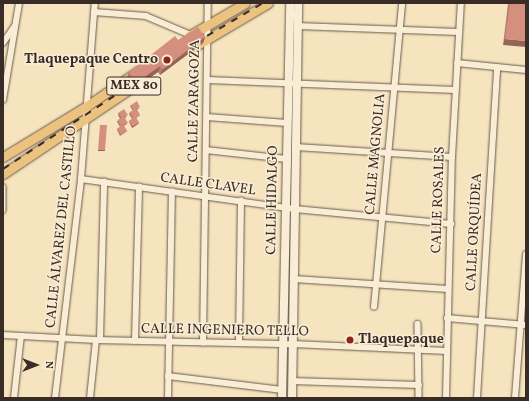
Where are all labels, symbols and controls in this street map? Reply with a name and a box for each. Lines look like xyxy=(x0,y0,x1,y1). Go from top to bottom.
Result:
street label: CALLE ZARAGOZA xyxy=(186,40,204,162)
place label: Tlaquepaque Centro xyxy=(24,52,158,68)
marker: Tlaquepaque Centro xyxy=(161,54,173,66)
road number: MEX 80 xyxy=(106,75,162,97)
street label: CALLE MAGNOLIA xyxy=(362,93,390,215)
street label: CALLE ÁLVAREZ DEL CASTILLO xyxy=(43,125,81,329)
street label: CALLE HIDALGO xyxy=(264,145,282,255)
street label: CALLE ROSALES xyxy=(429,146,449,254)
street label: CALLE CLAVEL xyxy=(159,170,257,200)
street label: CALLE ORQUÍDEA xyxy=(464,172,486,292)
street label: CALLE INGENIERO TELLO xyxy=(141,321,309,341)
place label: Tlaquepaque xyxy=(358,332,444,348)
marker: Tlaquepaque xyxy=(345,335,355,345)
north arrow xyxy=(16,345,56,385)
text: N xyxy=(41,361,56,369)

